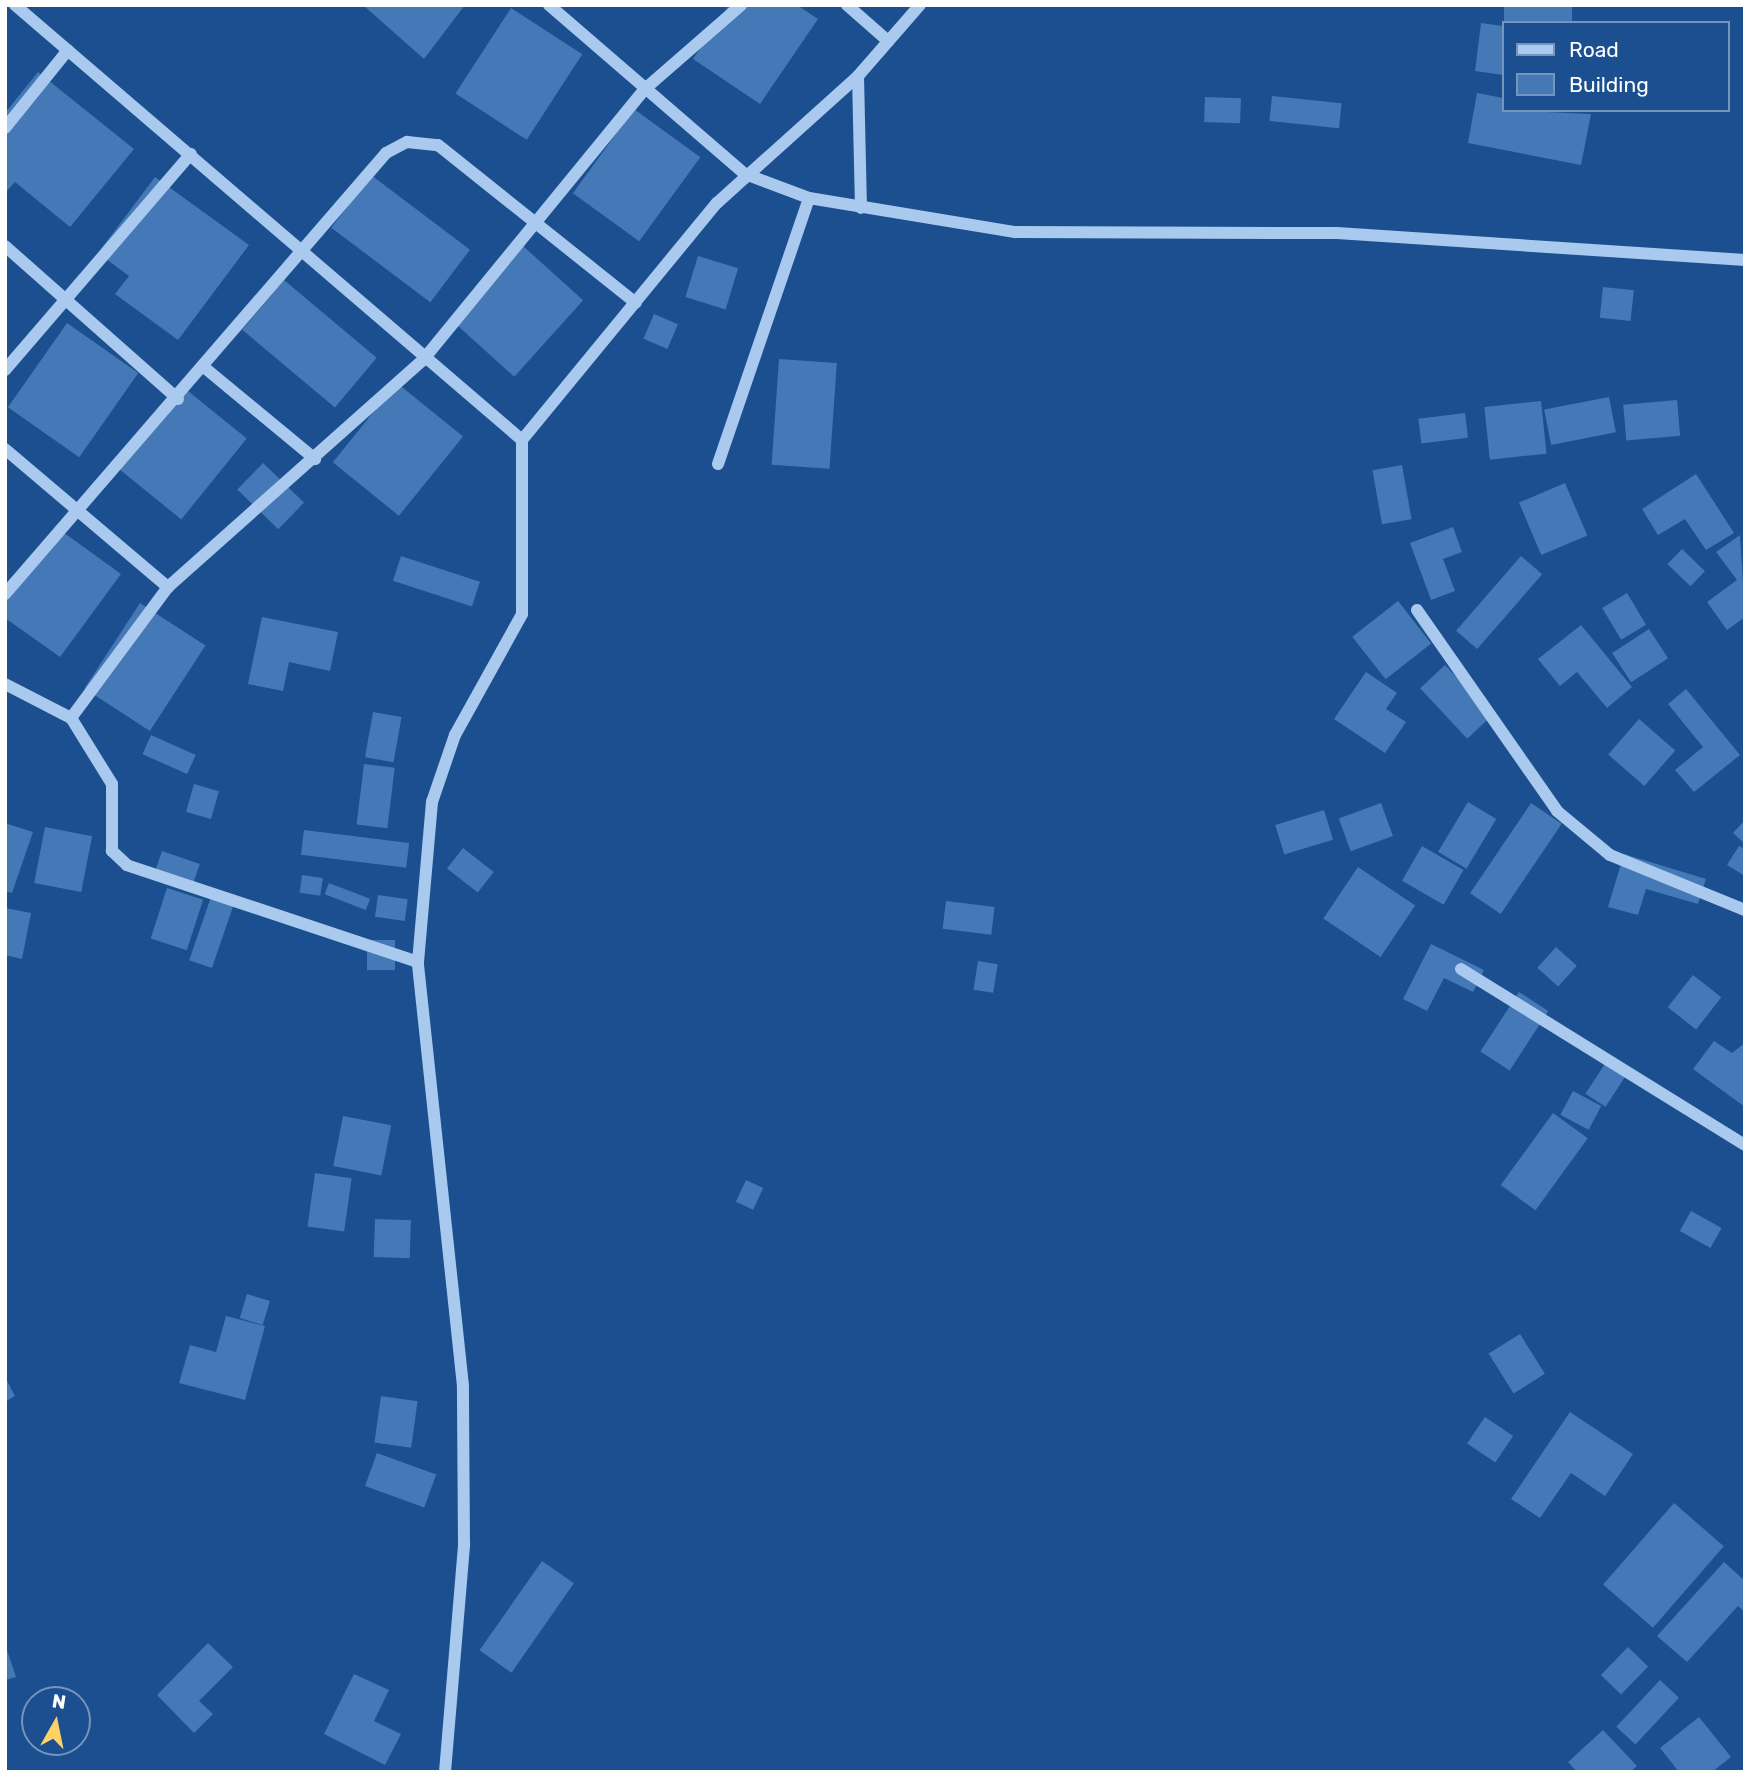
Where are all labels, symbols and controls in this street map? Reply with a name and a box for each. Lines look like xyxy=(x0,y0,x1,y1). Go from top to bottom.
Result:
legend xyxy=(1502,21,1729,112)
text: Road xyxy=(1569,37,1619,62)
text: Building xyxy=(1569,72,1649,97)
north arrow xyxy=(21,1686,91,1756)
text: N xyxy=(50,1689,68,1714)

